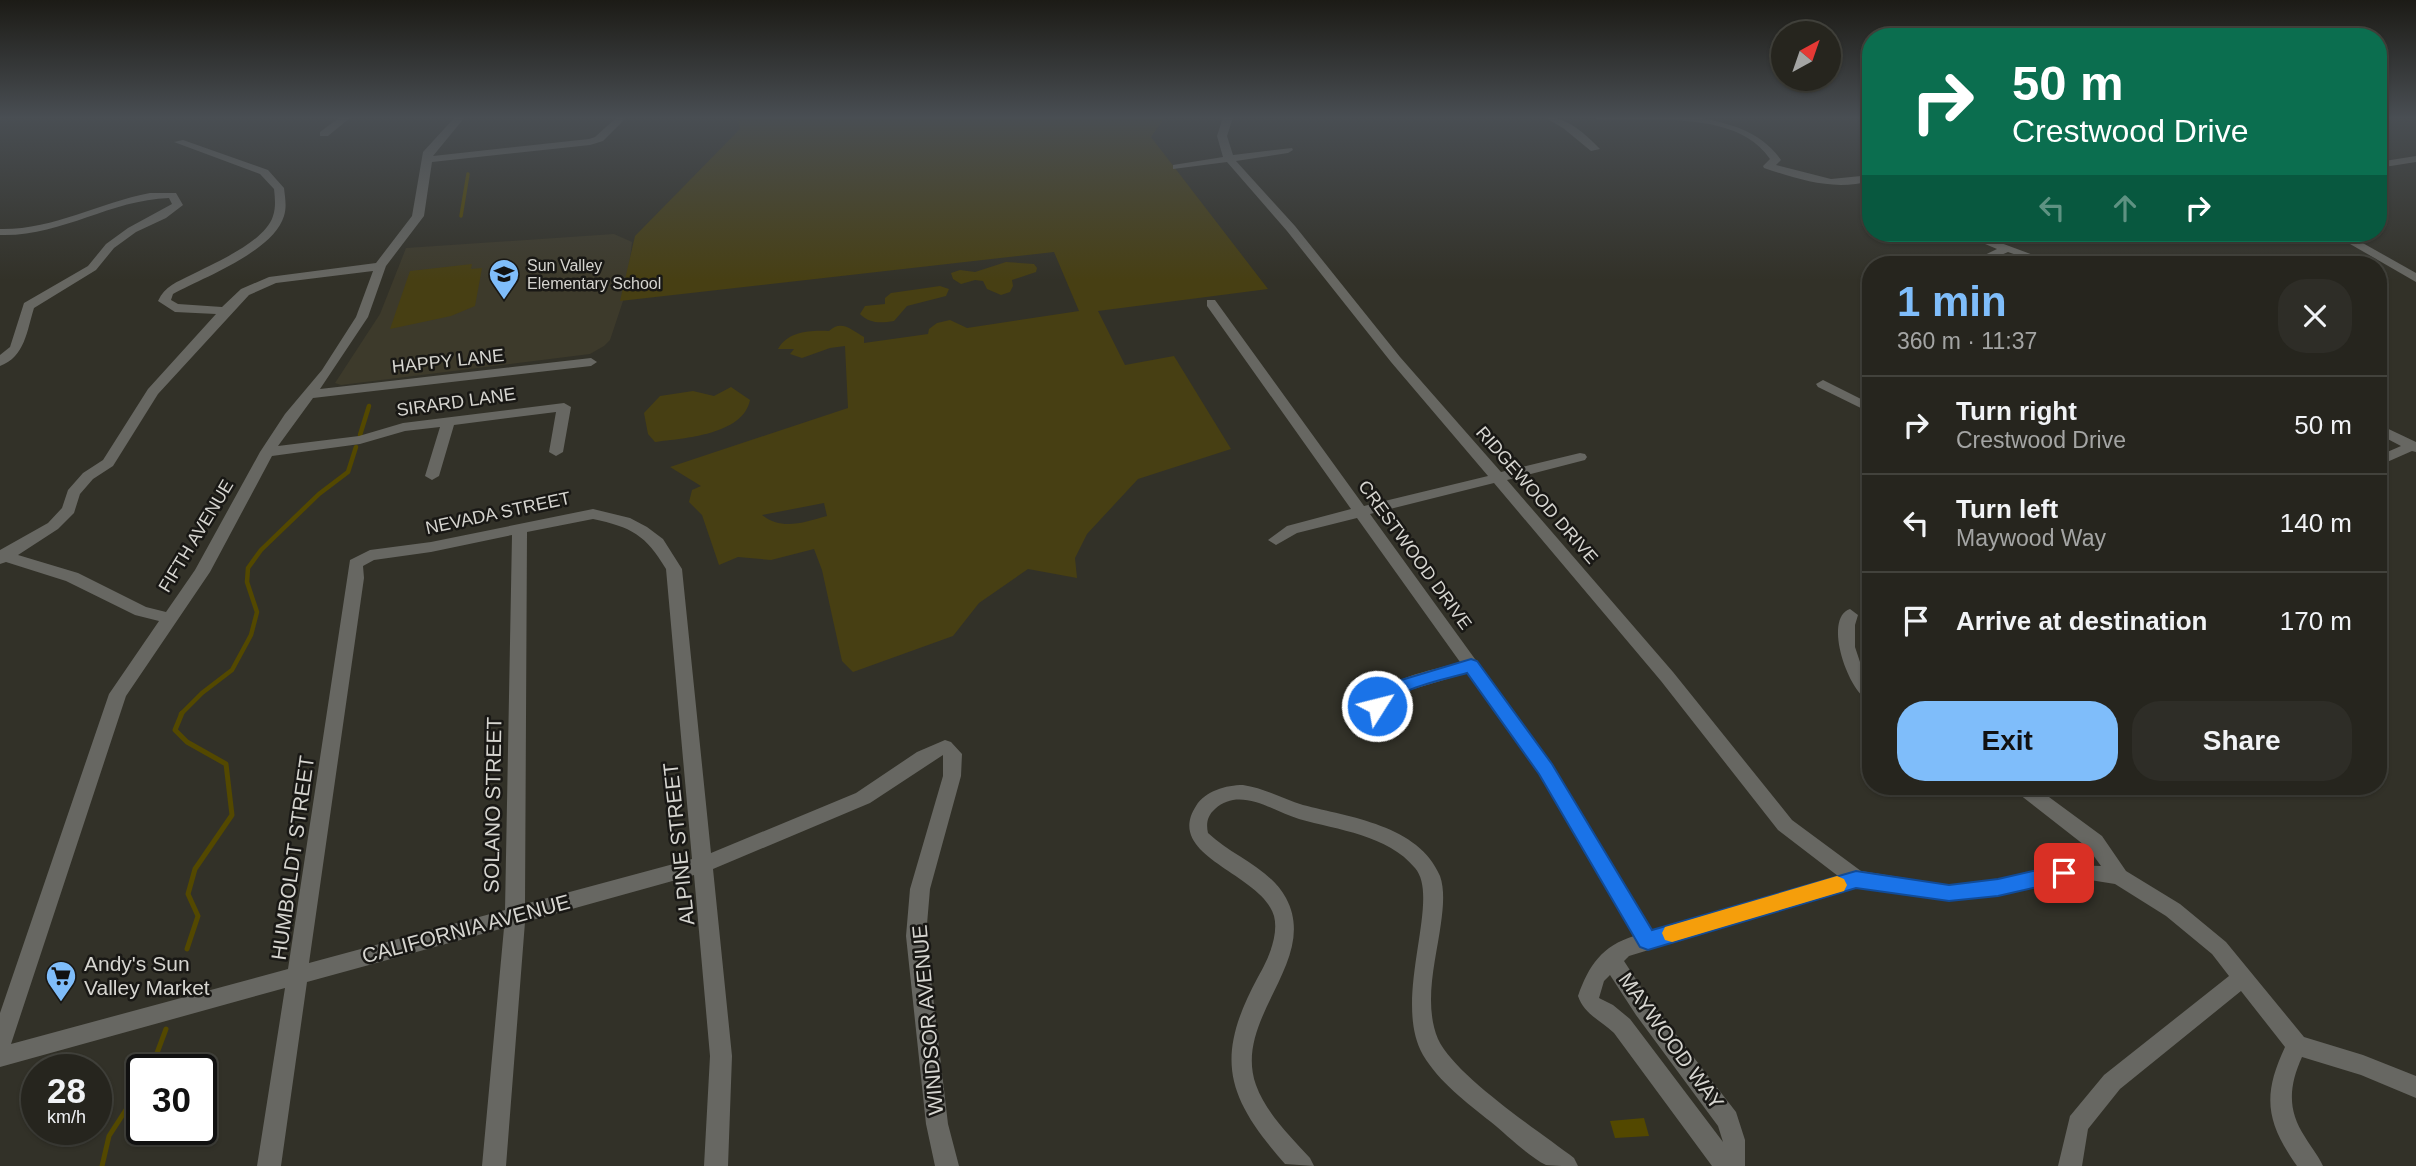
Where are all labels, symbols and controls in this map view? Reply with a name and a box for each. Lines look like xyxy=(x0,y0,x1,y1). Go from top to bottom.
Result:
north arrow xyxy=(1771,21,1841,91)
map controls xyxy=(1771,21,1841,91)
icon: right xyxy=(1897,56,1988,147)
text: 50 m xyxy=(2012,56,2124,110)
text: Crestwood Drive xyxy=(2012,113,2249,149)
icon: left xyxy=(2033,189,2071,227)
icon: ahead xyxy=(2106,189,2144,227)
icon: right xyxy=(2179,189,2217,227)
school or university icon: Sun Valley Elementary School xyxy=(487,257,521,301)
place label: Sun Valley Elementary School xyxy=(527,257,661,292)
text: 1 min xyxy=(1897,278,2007,325)
button: close xyxy=(2278,279,2352,353)
text: 360 m · 11:37 xyxy=(1897,328,2037,354)
street label: HAPPY LANE xyxy=(391,345,505,377)
street label: SIRARD LANE xyxy=(395,384,517,420)
text: Turn right xyxy=(1956,396,2077,426)
icon: right xyxy=(1897,406,1935,444)
text: 50 m xyxy=(2294,410,2352,440)
street label: RIDGEWOOD DRIVE xyxy=(1472,422,1602,568)
text: Crestwood Drive xyxy=(1956,427,2126,453)
street label: FIFTH AVENUE xyxy=(155,476,237,596)
street label: CRESTWOOD DRIVE xyxy=(1354,477,1476,633)
street label: NEVADA STREET xyxy=(424,488,572,538)
text: Turn left xyxy=(1956,494,2058,524)
icon: left xyxy=(1897,504,1935,542)
text: 140 m xyxy=(2280,508,2352,538)
text: Maywood Way xyxy=(1956,525,2106,551)
icon: arrive xyxy=(1897,602,1935,640)
text: Arrive at destination xyxy=(1956,606,2207,636)
text: 170 m xyxy=(2280,606,2352,636)
position arrow xyxy=(1340,669,1414,743)
button: Exit xyxy=(1897,701,2118,781)
button: Share xyxy=(2132,701,2352,781)
street label: SOLANO STREET xyxy=(479,717,506,893)
street label: HUMBOLDT STREET xyxy=(267,754,318,962)
street label: ALPINE STREET xyxy=(659,761,698,927)
pin xyxy=(2034,843,2094,903)
icon: arrive xyxy=(2045,854,2083,892)
street label: CALIFORNIA AVENUE xyxy=(359,890,572,967)
street label: WINDSOR AVENUE xyxy=(908,924,947,1116)
place label: Andy's Sun Valley Market xyxy=(84,952,210,999)
supermarket icon: Andy's Sun Valley Market xyxy=(44,959,78,1003)
street label: MAYWOOD WAY xyxy=(1614,968,1729,1113)
speed limit sign: 30 xyxy=(126,1054,217,1145)
text: 28 xyxy=(47,1071,86,1110)
text: km/h xyxy=(47,1107,86,1127)

